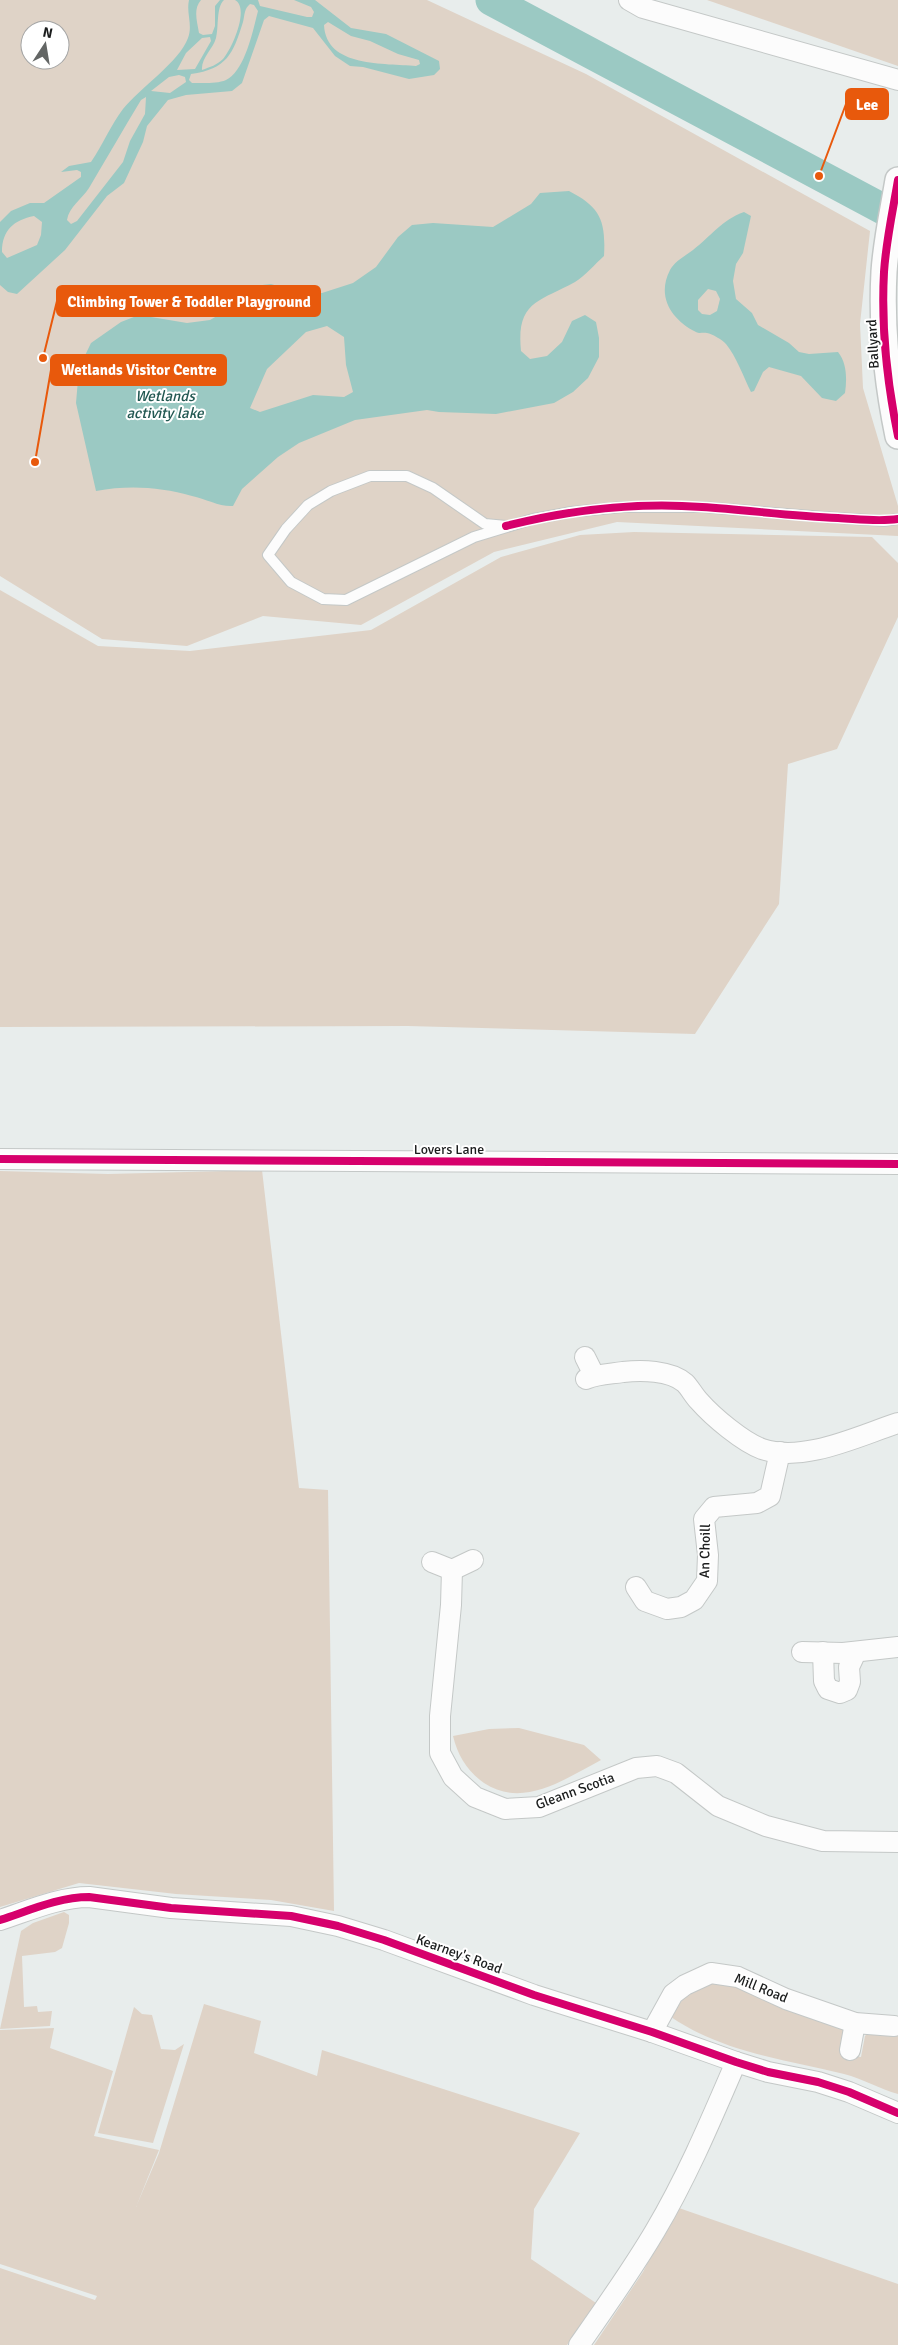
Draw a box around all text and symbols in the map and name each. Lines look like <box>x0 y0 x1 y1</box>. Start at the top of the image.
north arrow <box>20 20 70 70</box>
text: N <box>41 23 54 42</box>
callout: Lee <box>846 89 888 119</box>
text: Lee <box>856 96 878 114</box>
callout: Climbing Tower & Toddler Playground <box>57 286 320 316</box>
text: Climbing Tower & Toddler Playground <box>67 293 311 311</box>
street label: Ballyard <box>863 319 883 369</box>
callout: Wetlands Visitor Centre <box>51 355 226 385</box>
text: Wetlands Visitor Centre <box>61 361 217 379</box>
water label: Wetlands activity lake <box>127 387 205 422</box>
street label: Lovers Lane <box>414 1141 484 1158</box>
street label: An Choill <box>696 1524 714 1578</box>
street label: Gleann Scotia <box>533 1769 617 1813</box>
street label: Kearney's Road <box>414 1931 504 1977</box>
street label: Mill Road <box>732 1970 790 2006</box>

